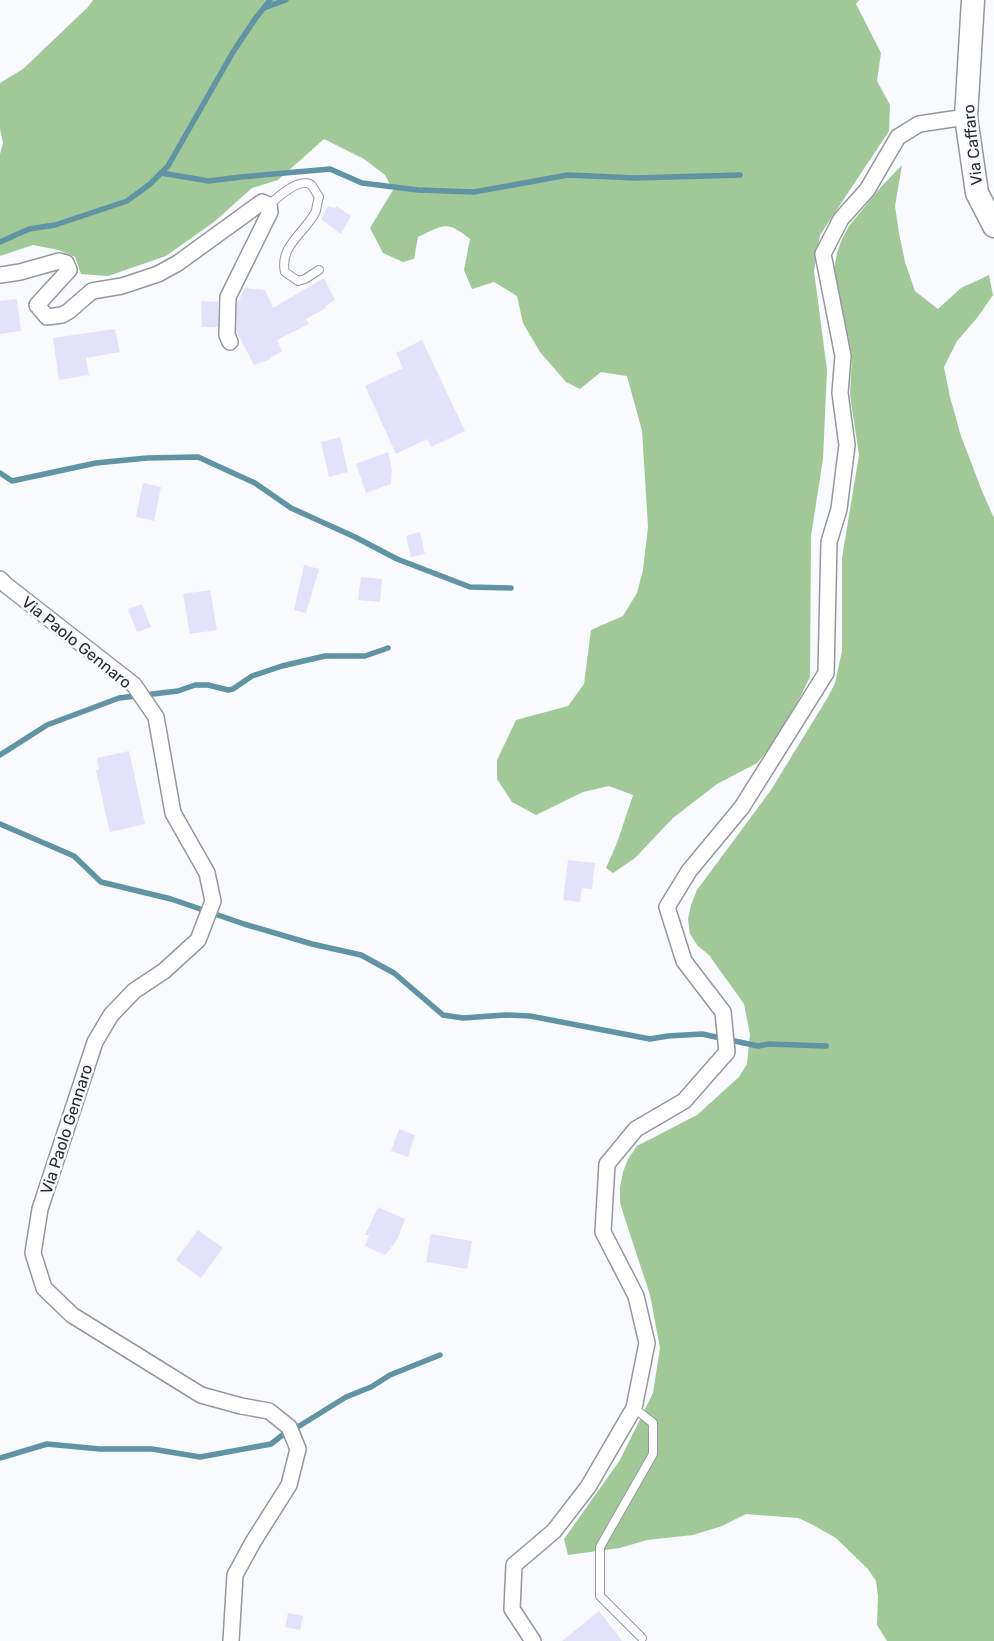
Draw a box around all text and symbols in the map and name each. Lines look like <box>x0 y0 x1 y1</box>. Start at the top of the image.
street label: Via Caffaro <box>959 103 986 186</box>
street label: Via Paolo Gennaro <box>18 592 135 692</box>
street label: Via Paolo Gennaro <box>37 1062 96 1196</box>

